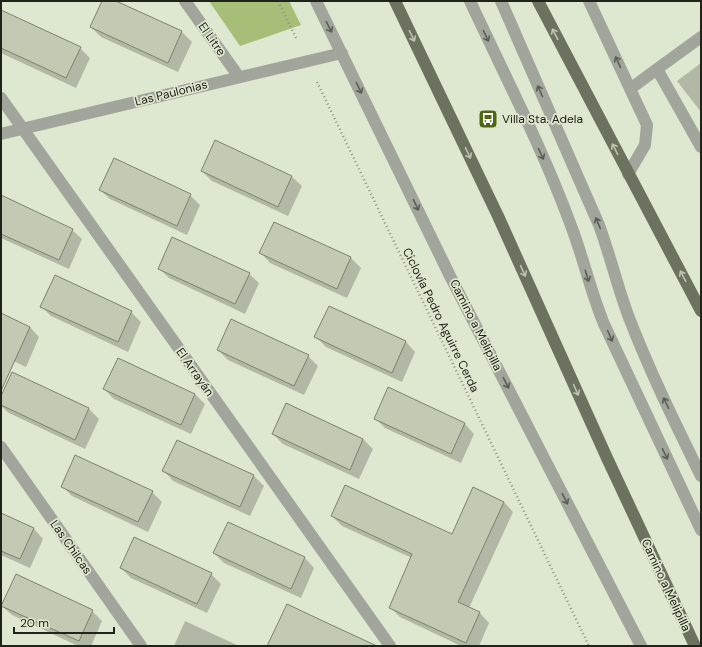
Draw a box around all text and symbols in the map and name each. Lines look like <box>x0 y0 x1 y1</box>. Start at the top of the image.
street label: El Litre <box>195 19 229 59</box>
one-way arrow <box>326 21 333 33</box>
one-way arrow <box>551 28 558 40</box>
one-way arrow <box>409 30 416 42</box>
one-way arrow <box>483 30 490 42</box>
one-way arrow <box>614 56 621 68</box>
street label: Las Paulonias <box>133 76 209 110</box>
one-way arrow <box>356 82 363 94</box>
one-way arrow <box>536 86 543 98</box>
bus stop icon: Villa Sta. Adela <box>477 108 499 130</box>
place label: Villa Sta. Adela <box>502 111 583 127</box>
one-way arrow <box>611 143 618 155</box>
one-way arrow <box>465 147 472 159</box>
one-way arrow <box>538 148 545 160</box>
one-way arrow <box>413 198 420 210</box>
one-way arrow <box>593 218 601 230</box>
street label: Ciclovía Pedro Aguirre Cerda <box>399 245 483 395</box>
one-way arrow <box>520 265 527 277</box>
one-way arrow <box>584 269 591 282</box>
one-way arrow <box>678 270 686 282</box>
street label: Camino a Melipilla <box>446 277 506 373</box>
one-way arrow <box>606 330 614 342</box>
street label: El Arrayán <box>173 345 218 399</box>
one-way arrow <box>503 377 510 389</box>
one-way arrow <box>573 384 580 396</box>
one-way arrow <box>662 398 669 410</box>
one-way arrow <box>662 448 669 460</box>
one-way arrow <box>562 493 570 505</box>
street label: Las Chilcas <box>47 517 95 577</box>
street label: Camino a Melipilla <box>638 536 694 634</box>
scale bar <box>14 609 114 635</box>
text: 20 m <box>20 615 49 631</box>

